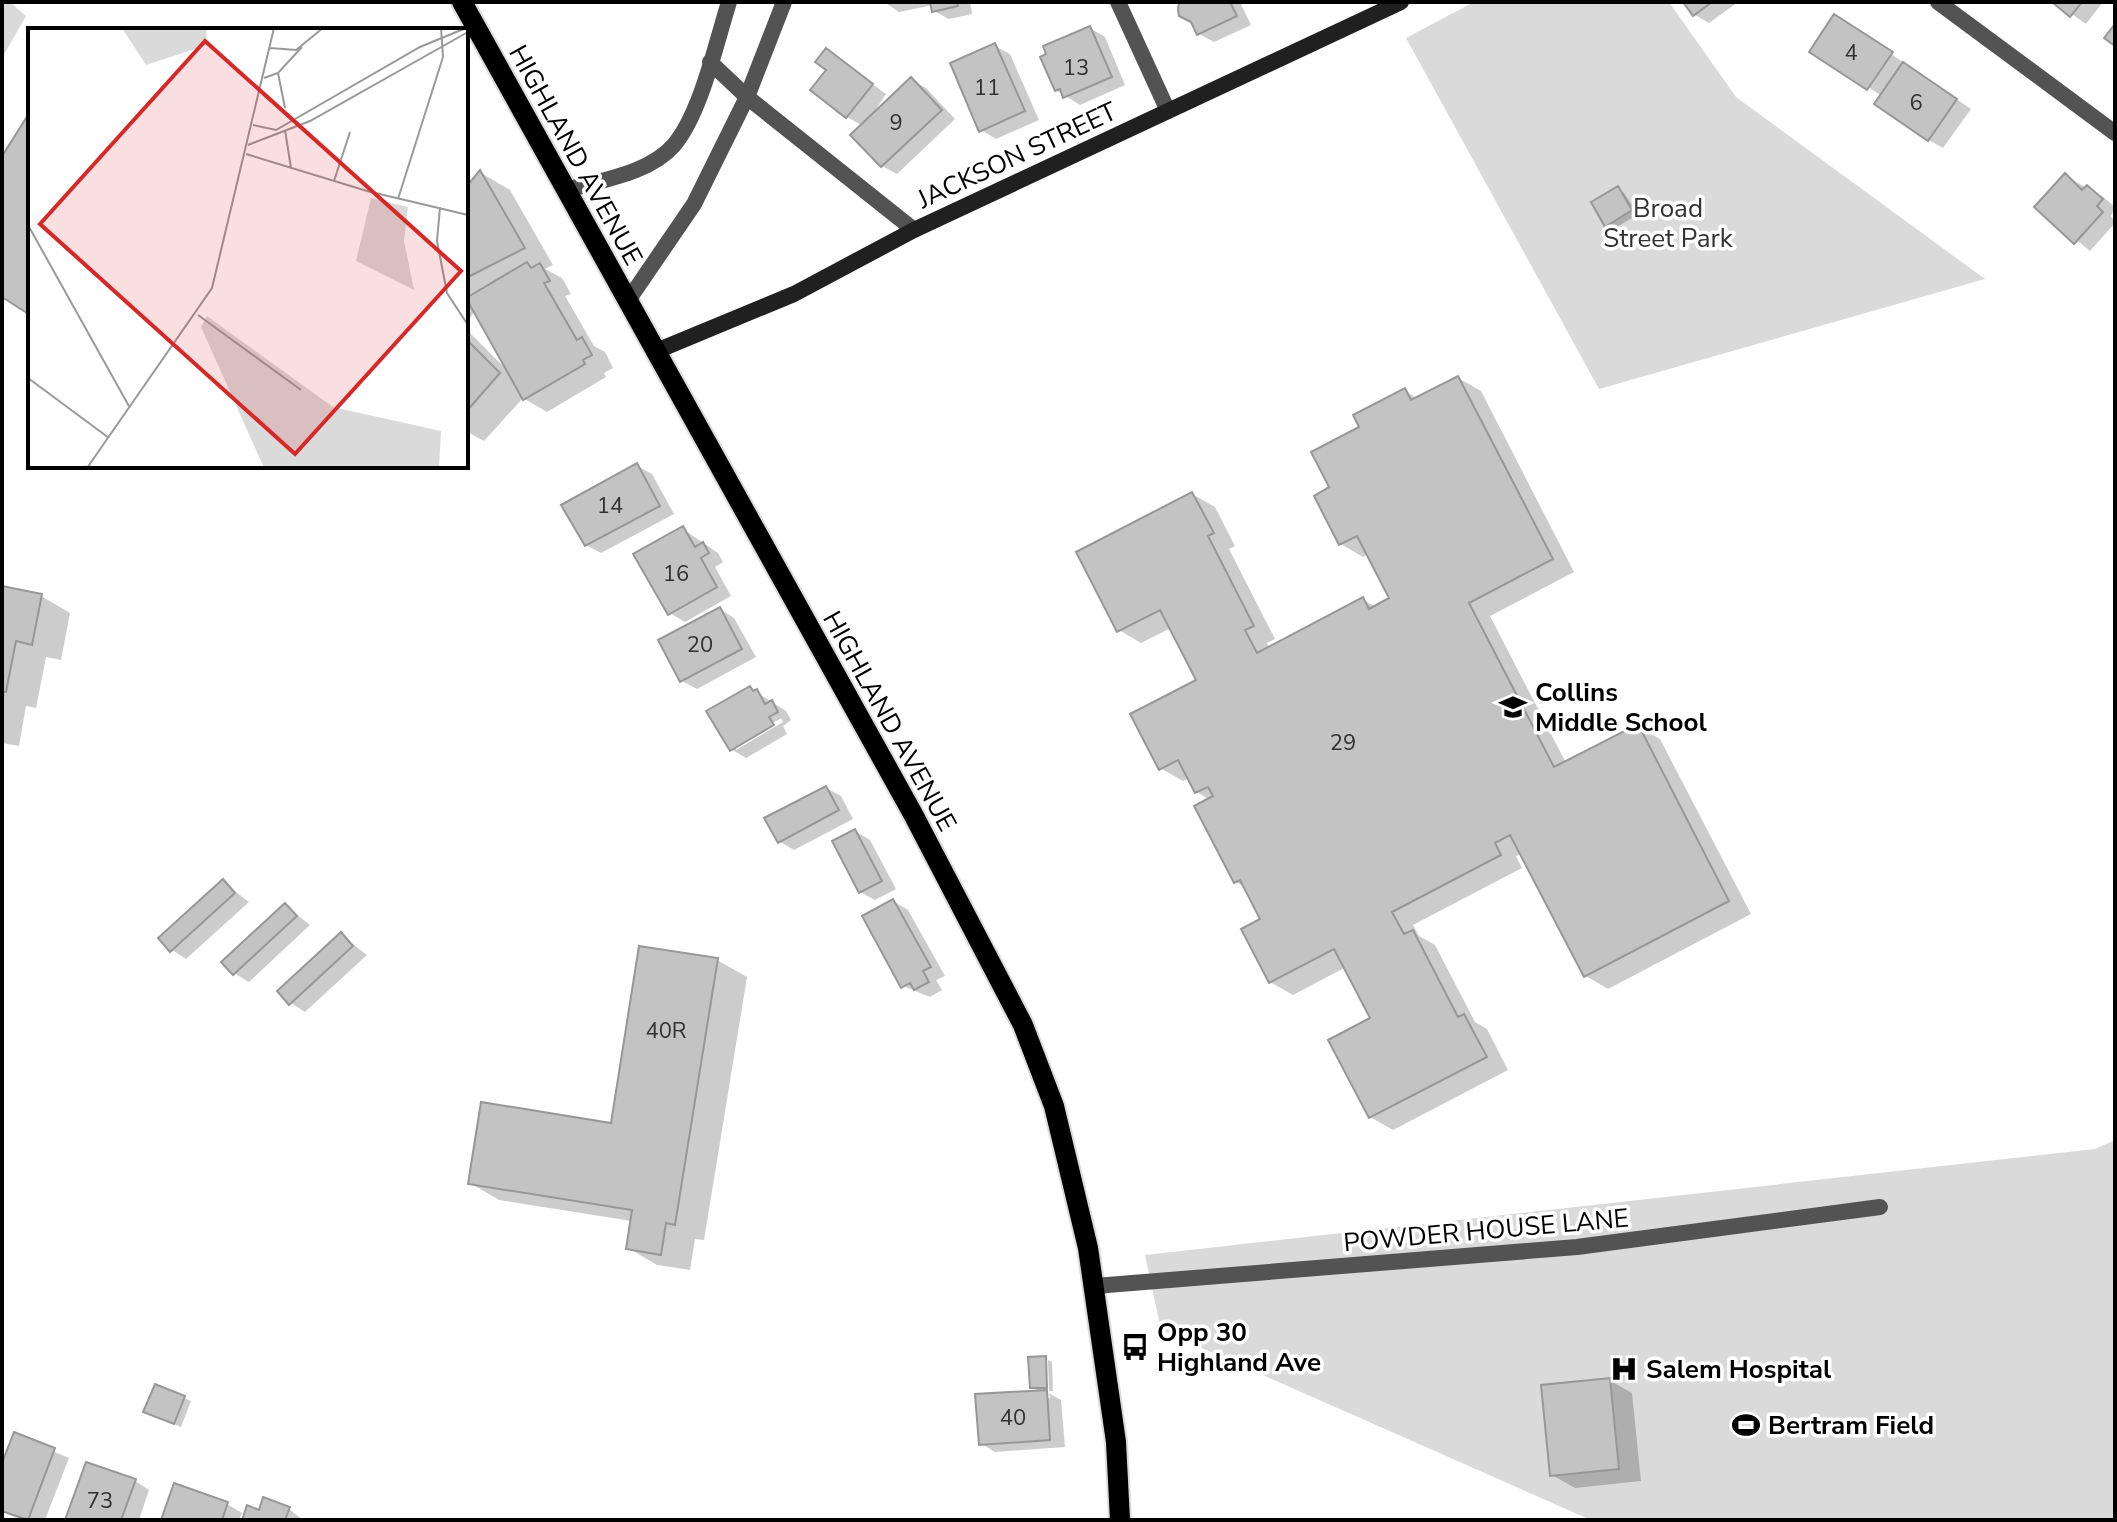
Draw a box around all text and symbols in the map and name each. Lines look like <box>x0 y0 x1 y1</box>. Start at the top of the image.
inset map <box>28 28 468 468</box>
house number: 4 <box>1844 38 1858 68</box>
street label: HIGHLAND AVENUE <box>500 39 651 272</box>
house number: 13 <box>1063 53 1089 83</box>
house number: 11 <box>974 73 1000 103</box>
house number: 6 <box>1909 88 1923 118</box>
street label: JACKSON STREET <box>911 94 1123 217</box>
house number: 9 <box>889 108 903 138</box>
park label: Broad Street Park <box>1603 191 1734 256</box>
house number: 14 <box>597 491 623 521</box>
house number: 16 <box>663 559 689 589</box>
street label: HIGHLAND AVENUE <box>814 605 965 838</box>
house number: 20 <box>687 630 713 660</box>
place label: Collins Middle School <box>1535 675 1708 740</box>
school or university icon: Collins Middle School <box>1498 692 1528 722</box>
house number: 29 <box>1330 728 1356 758</box>
house number: 40R <box>645 1016 687 1046</box>
street label: POWDER HOUSE LANE <box>1342 1201 1630 1260</box>
place label: Opp 30 Highland Ave <box>1157 1315 1321 1380</box>
bus stop icon: Opp 30 Highland Ave <box>1120 1332 1150 1362</box>
place label: Salem Hospital <box>1646 1352 1832 1387</box>
hospital icon: Salem Hospital <box>1609 1354 1639 1384</box>
house number: 40 <box>1000 1403 1026 1433</box>
place label: Bertram Field <box>1768 1408 1934 1443</box>
sports icon: Bertram Field <box>1731 1410 1761 1440</box>
house number: 73 <box>87 1486 113 1516</box>

